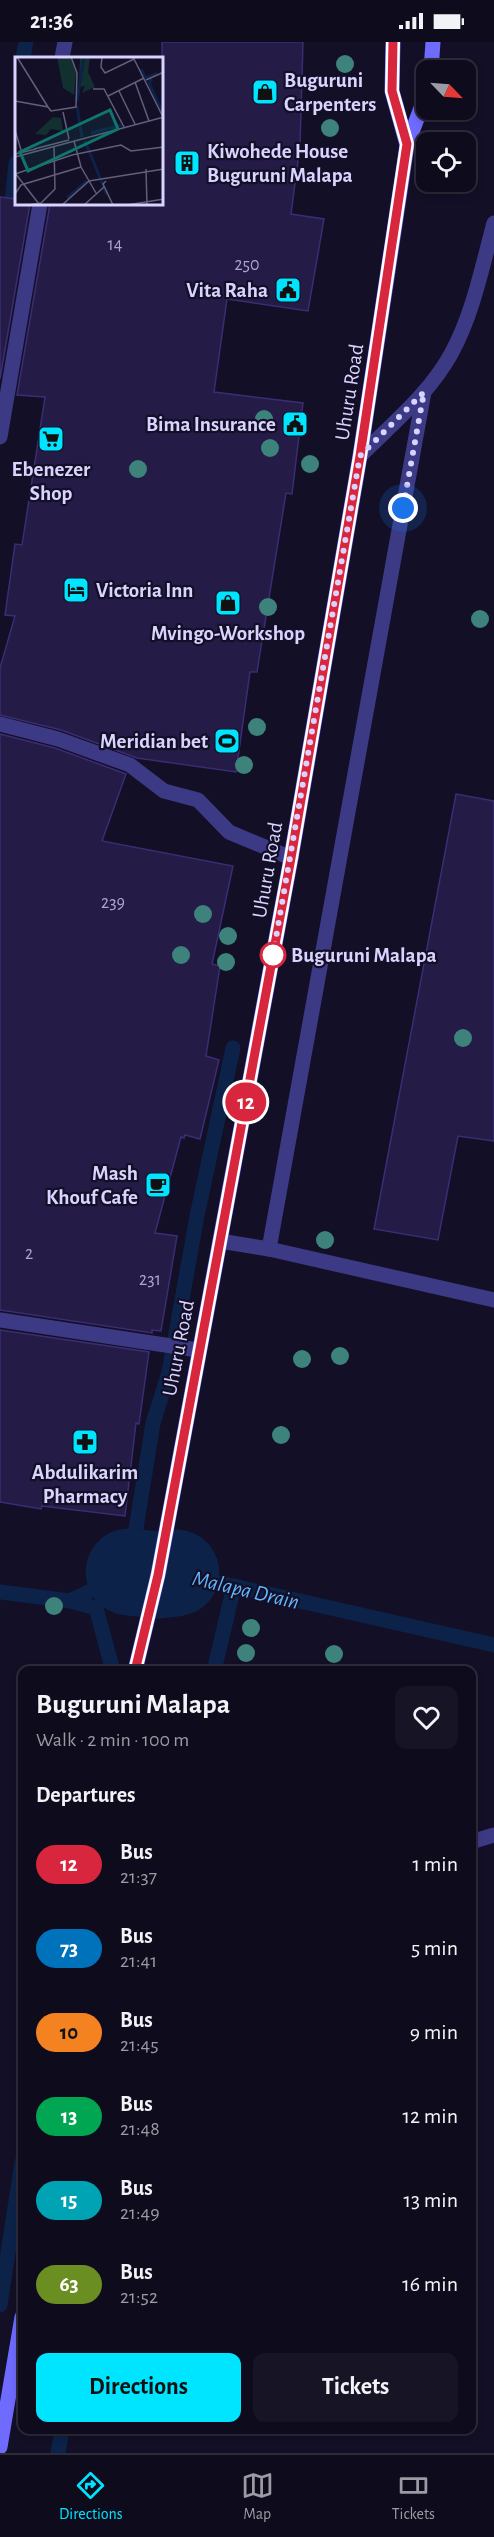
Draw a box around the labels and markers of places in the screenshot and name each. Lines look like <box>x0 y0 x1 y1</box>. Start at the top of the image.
place label: Buguruni Carpenters <box>284 70 376 115</box>
shop icon: Buguruni Carpenters <box>250 77 280 107</box>
place label: Kiwohede House Buguruni Malapa <box>207 141 353 186</box>
building icon: Kiwohede House Buguruni Malapa <box>172 148 202 178</box>
public building icon: Vita Raha <box>273 275 303 305</box>
place label: Vita Raha <box>186 280 268 301</box>
public building icon: Bima Insurance <box>280 409 310 439</box>
place label: Bima Insurance <box>146 414 276 435</box>
supermarket icon: Ebenezer Shop <box>36 424 66 454</box>
place label: Ebenezer Shop <box>12 459 91 504</box>
hotel icon: Victoria Inn <box>61 575 91 605</box>
place label: Victoria Inn <box>96 580 193 601</box>
shop icon: Mvingo-Workshop <box>213 588 243 618</box>
place label: Mvingo-Workshop <box>151 623 305 644</box>
sports icon: Meridian bet <box>212 726 242 756</box>
place label: Meridian bet <box>100 731 208 752</box>
marker: Buguruni Malapa <box>260 942 286 968</box>
place label: Buguruni Malapa <box>291 945 437 966</box>
place label: Mash Khouf Cafe <box>46 1163 138 1208</box>
cafe icon: Mash Khouf Cafe <box>143 1170 173 1200</box>
pharmacy icon: Abdulikarim Pharmacy <box>70 1427 100 1457</box>
place label: Abdulikarim Pharmacy <box>32 1462 138 1507</box>

